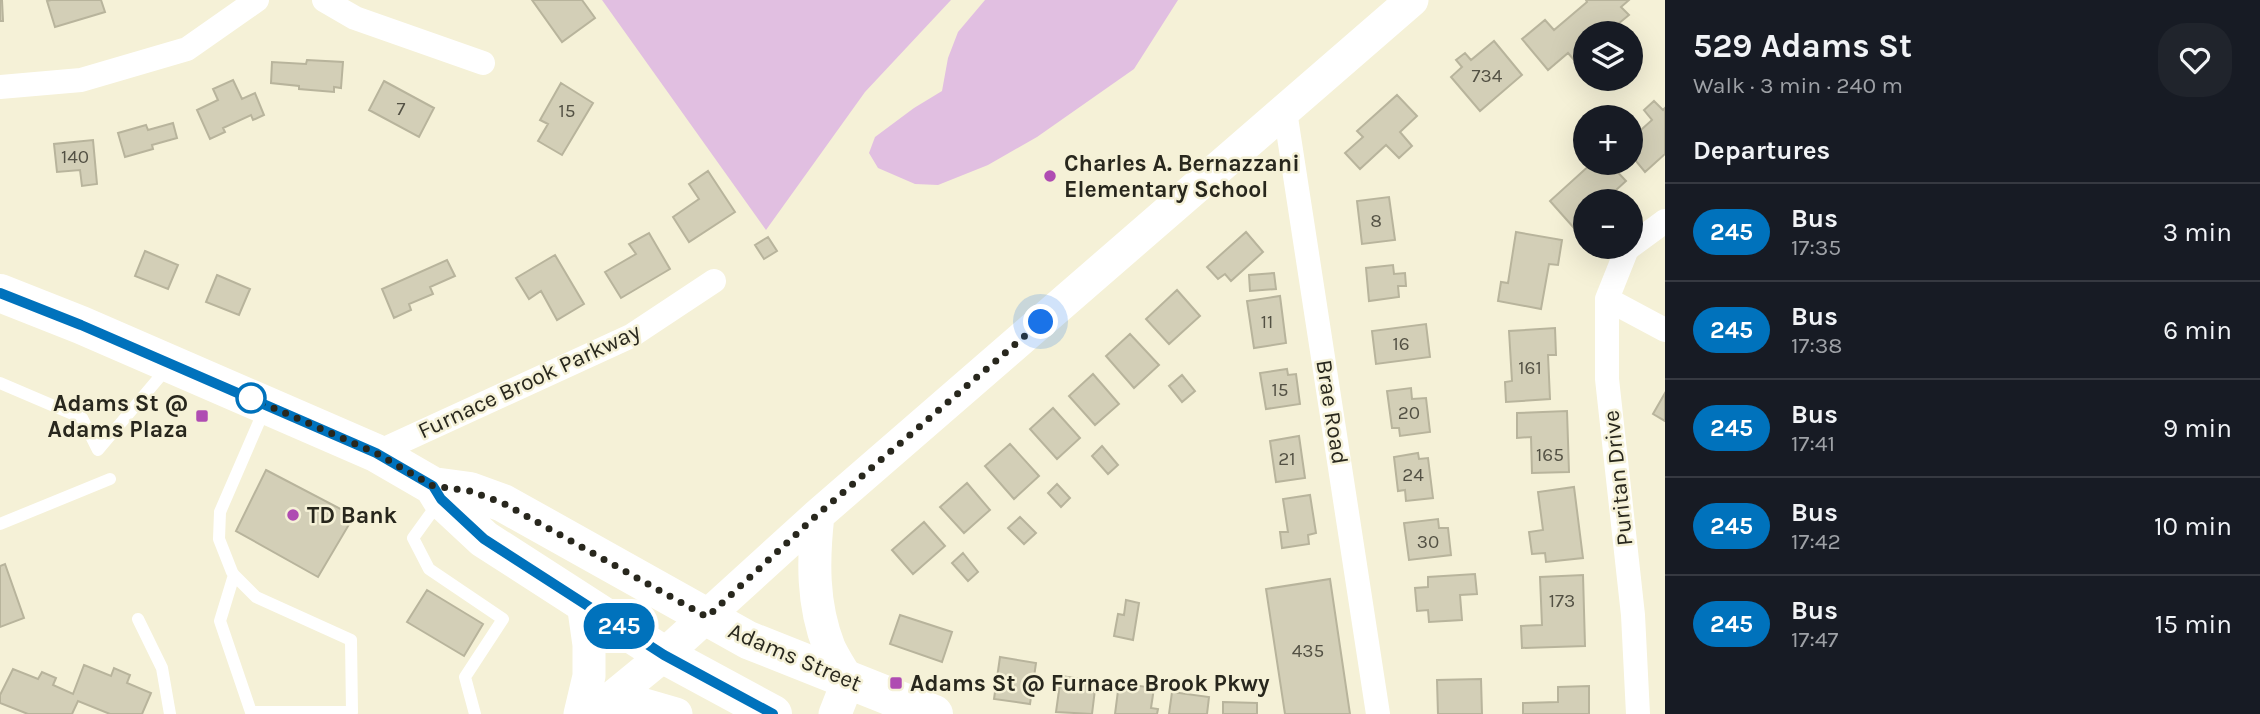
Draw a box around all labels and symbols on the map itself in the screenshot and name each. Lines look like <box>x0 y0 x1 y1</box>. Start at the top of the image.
house number: 734 <box>1472 65 1503 87</box>
house number: 7 <box>397 98 406 120</box>
house number: 15 <box>558 100 576 122</box>
house number: 140 <box>61 146 89 168</box>
place label: Charles A. Bernazzani Elementary School <box>1064 150 1300 203</box>
marker: Charles A. Bernazzani Elementary School <box>1042 168 1058 184</box>
house number: 8 <box>1370 210 1382 232</box>
your location <box>1023 304 1058 339</box>
house number: 11 <box>1261 311 1273 333</box>
street label: Furnace Brook Parkway <box>413 317 645 444</box>
house number: 16 <box>1392 333 1410 355</box>
house number: 161 <box>1518 357 1542 379</box>
street label: Brae Road <box>1310 358 1354 466</box>
house number: 15 <box>1271 379 1289 401</box>
unlabelled marker <box>236 383 266 413</box>
place label: Adams St @ Adams Plaza <box>48 390 188 443</box>
house number: 20 <box>1398 402 1420 424</box>
marker: Adams St @ Adams Plaza <box>194 408 210 424</box>
street label: Puritan Drive <box>1597 409 1639 547</box>
house number: 165 <box>1536 444 1564 466</box>
house number: 21 <box>1278 448 1296 470</box>
house number: 24 <box>1402 464 1424 486</box>
place label: TD Bank <box>307 502 398 529</box>
marker: TD Bank <box>285 507 301 523</box>
house number: 30 <box>1417 531 1439 553</box>
house number: 173 <box>1549 590 1575 612</box>
line badge: 245 <box>579 603 659 649</box>
street label: Adams Street <box>725 617 866 697</box>
house number: 435 <box>1292 640 1324 662</box>
place label: Adams St @ Furnace Brook Pkwy <box>910 670 1270 697</box>
marker: Adams St @ Furnace Brook Pkwy <box>888 675 904 691</box>

